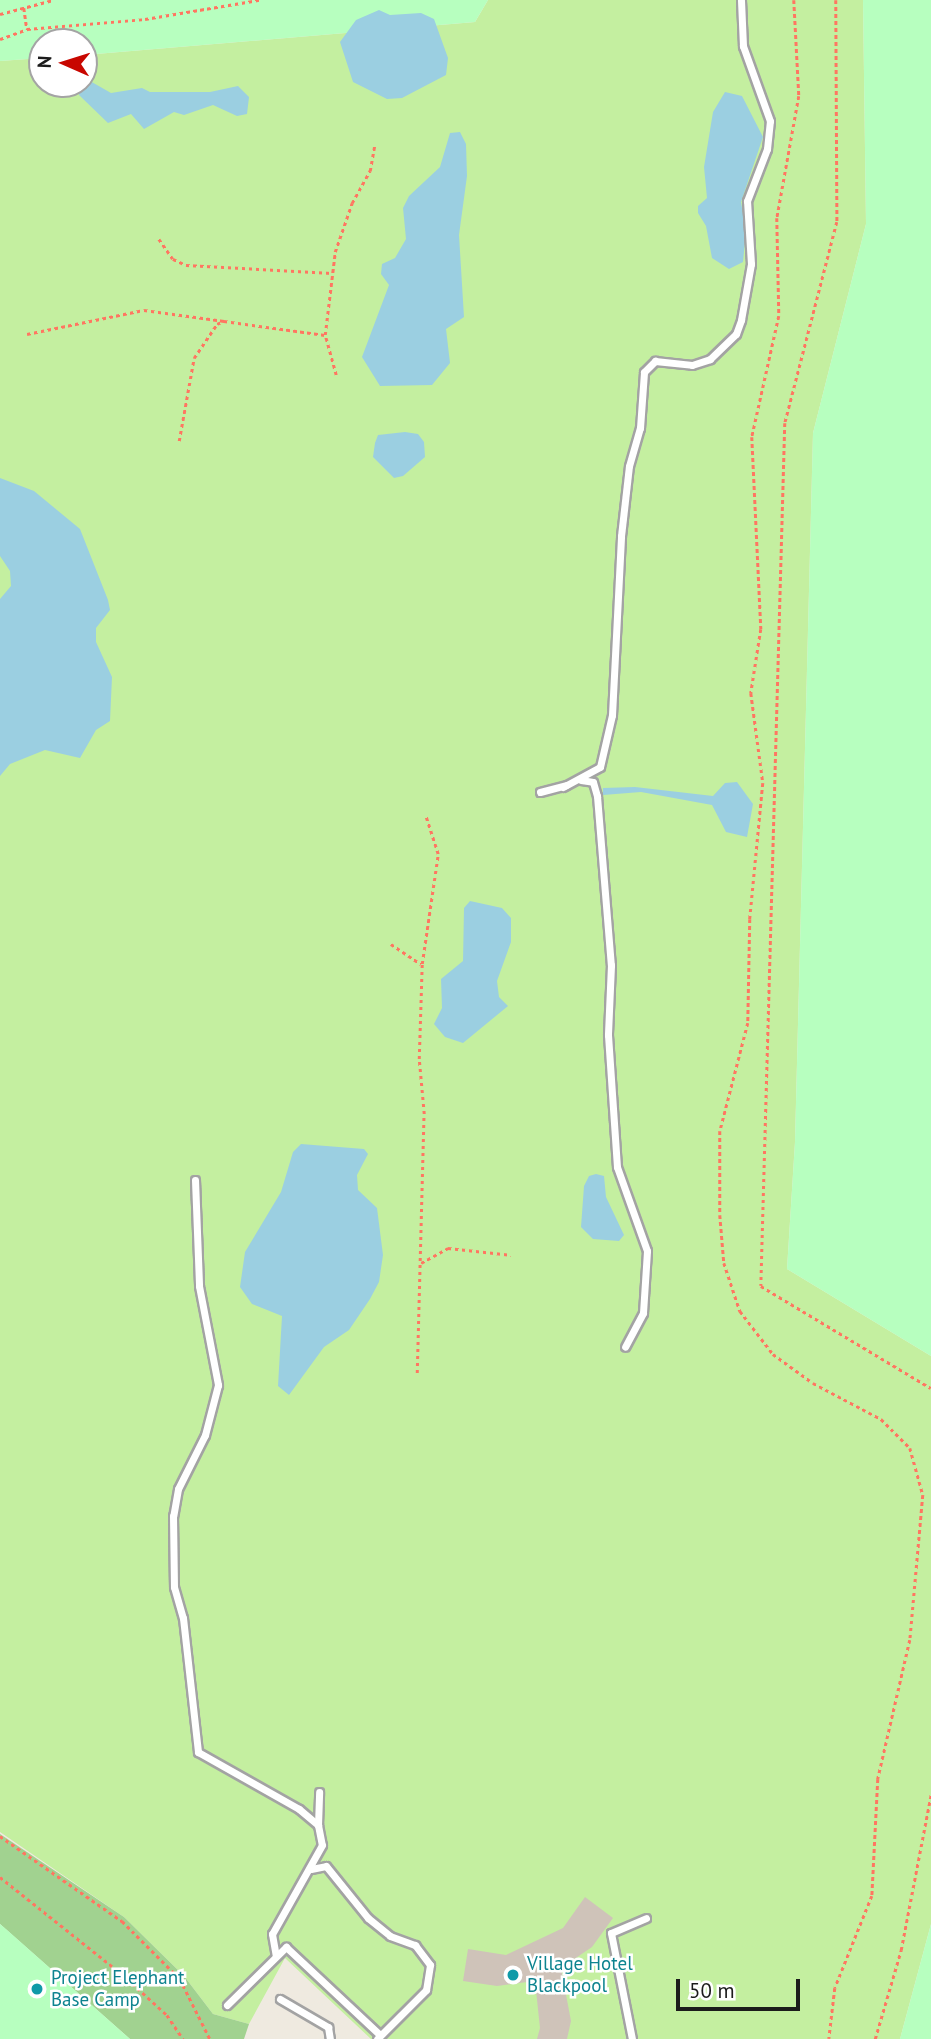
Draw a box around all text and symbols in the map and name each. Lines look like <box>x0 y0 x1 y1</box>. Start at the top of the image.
north arrow <box>28 28 98 98</box>
text: N <box>32 55 56 69</box>
place label: Village Hotel Blackpool <box>527 1953 633 1997</box>
scale bar <box>679 1966 803 2010</box>
place label: Project Elephant Base Camp <box>51 1967 185 2011</box>
marker: Village Hotel Blackpool <box>505 1967 521 1983</box>
text: 50 m <box>689 1977 735 2004</box>
marker: Project Elephant Base Camp <box>29 1981 45 1997</box>

